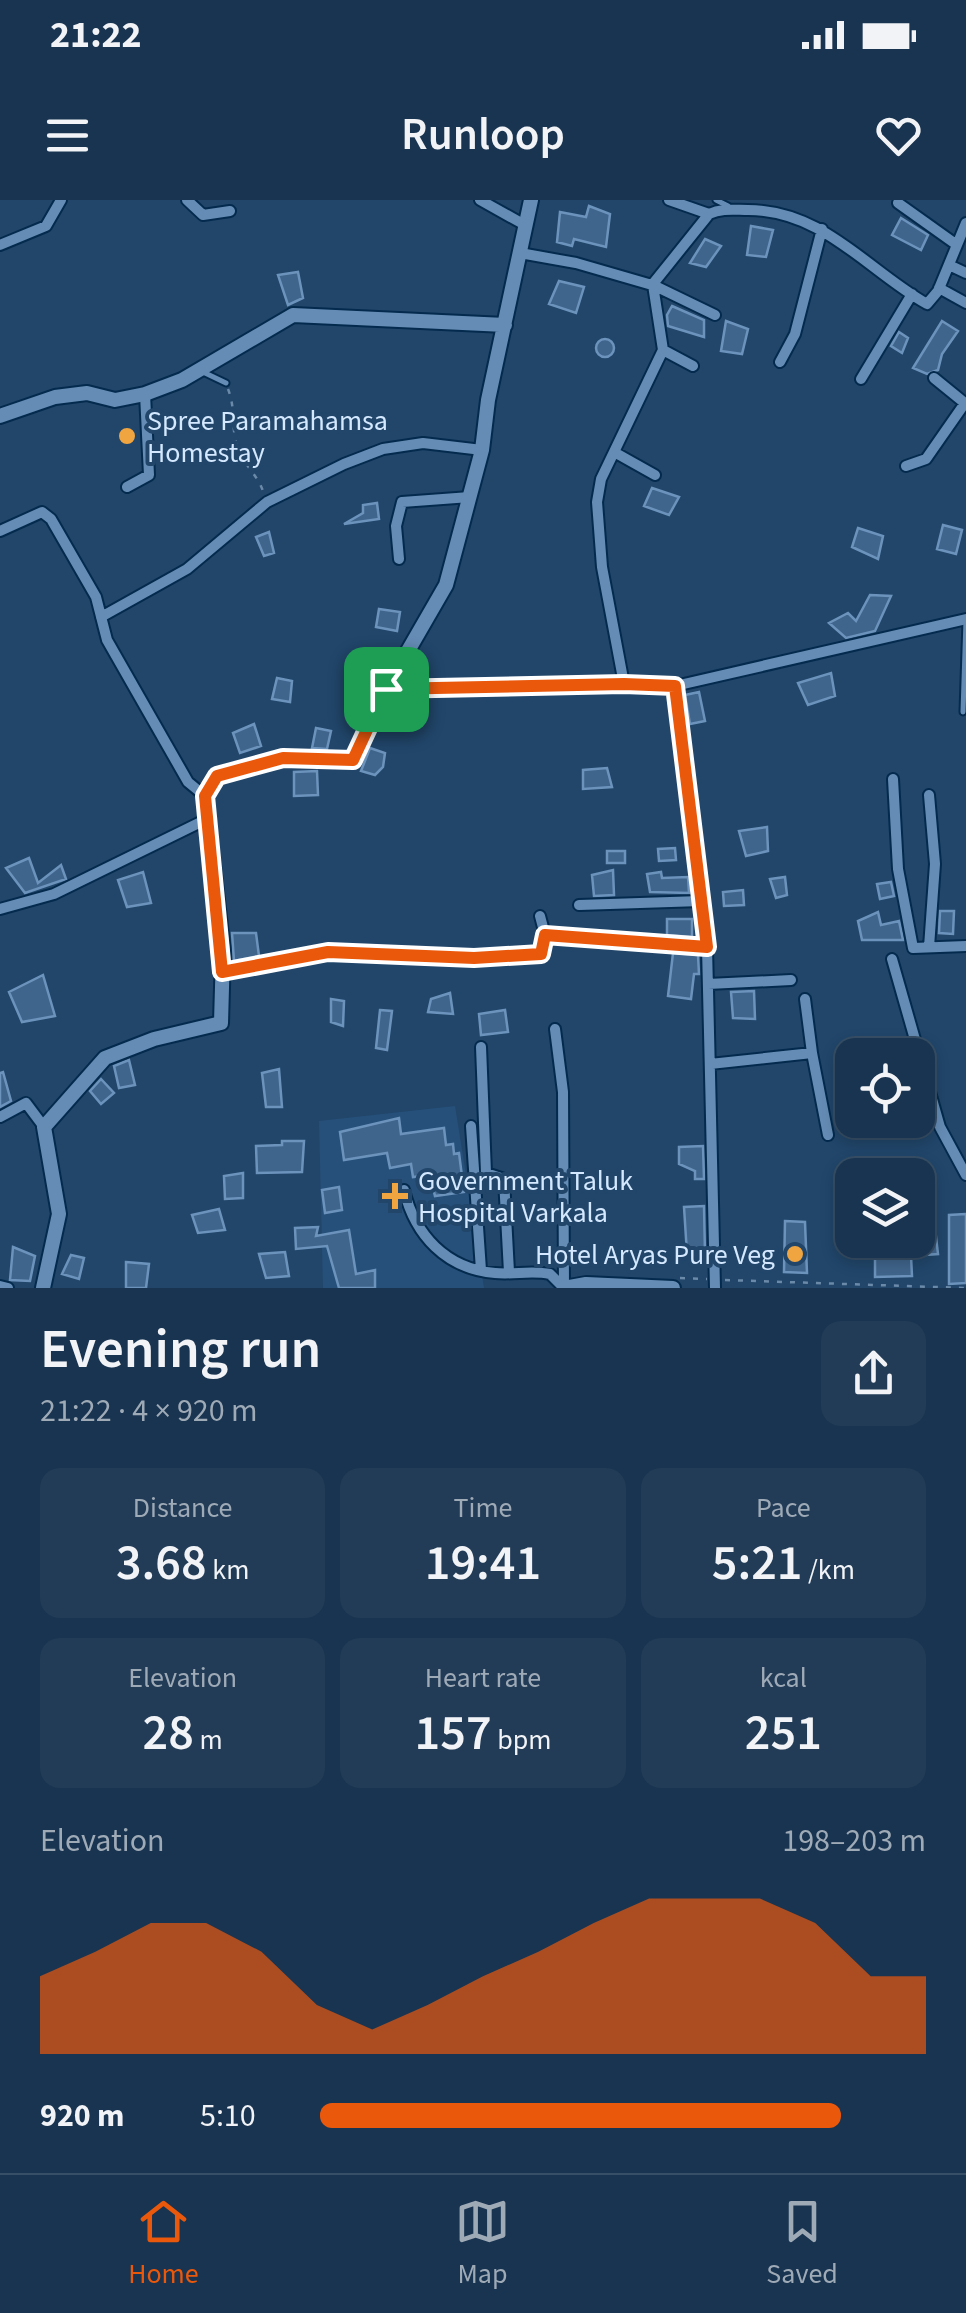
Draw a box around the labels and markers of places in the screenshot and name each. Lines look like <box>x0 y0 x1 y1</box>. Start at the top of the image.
place label: Spree Paramahamsa Homestay <box>147 401 388 473</box>
marker: Spree Paramahamsa Homestay <box>116 425 138 447</box>
pin <box>344 647 429 732</box>
place label: Government Taluk Hospital Varkala <box>418 1161 633 1233</box>
marker: Government Taluk Hospital Varkala <box>382 1183 408 1209</box>
place label: Hotel Aryas Pure Veg <box>535 1235 775 1275</box>
marker: Hotel Aryas Pure Veg <box>784 1243 806 1265</box>

